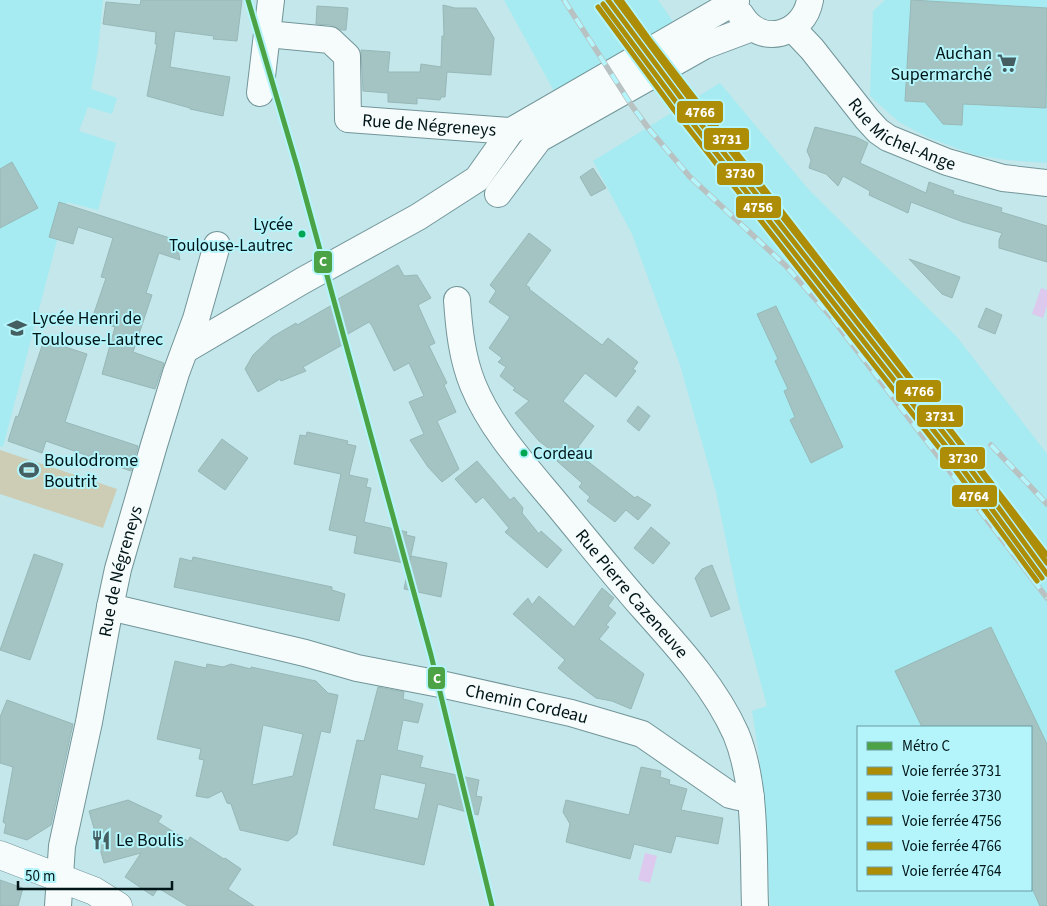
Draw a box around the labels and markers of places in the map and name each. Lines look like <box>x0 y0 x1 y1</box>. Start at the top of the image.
place label: Auchan Supermarché <box>890 41 992 87</box>
supermarket icon: Auchan Supermarché <box>996 52 1018 74</box>
place label: Lycée Toulouse-Lautrec <box>169 213 293 258</box>
marker: Lycée Toulouse-Lautrec <box>297 229 307 239</box>
place label: Lycée Henri de Toulouse-Lautrec <box>32 306 163 352</box>
school or university icon: Lycée Henri de Toulouse-Lautrec <box>6 317 28 339</box>
place label: Cordeau <box>533 442 593 466</box>
place label: Boulodrome Boutrit <box>44 448 138 494</box>
marker: Cordeau <box>519 448 529 458</box>
sports icon: Boulodrome Boutrit <box>18 459 40 481</box>
place label: Le Boulis <box>116 828 184 853</box>
restaurant icon: Le Boulis <box>90 829 112 851</box>

